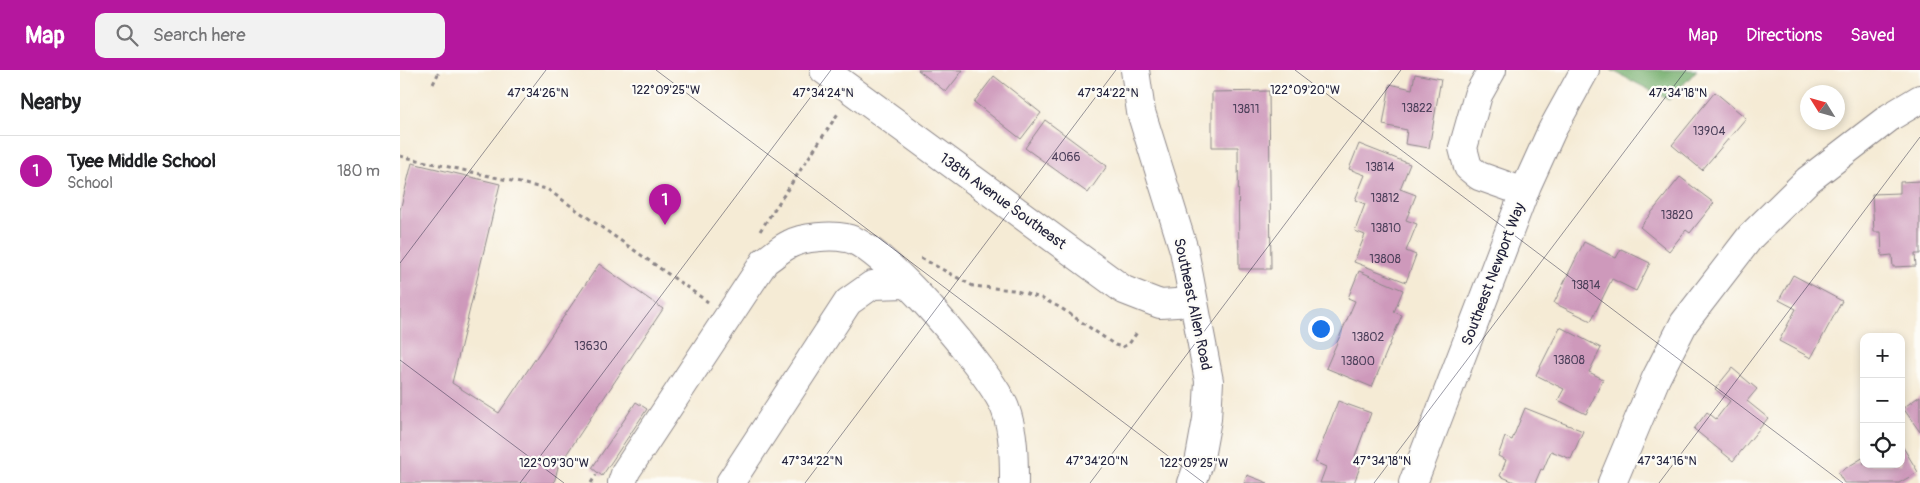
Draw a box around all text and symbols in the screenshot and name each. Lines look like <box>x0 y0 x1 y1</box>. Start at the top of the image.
search box <box>95 13 445 58</box>
text: Map <box>25 21 65 50</box>
icon: search <box>113 21 141 49</box>
text: Search here <box>153 23 246 47</box>
text: Map <box>1688 24 1718 47</box>
text: Directions <box>1746 24 1822 47</box>
text: Saved <box>1850 24 1895 47</box>
text: 122°09'25"W <box>632 83 700 98</box>
text: 122°09'20"W <box>1270 83 1340 98</box>
north arrow <box>1800 85 1845 130</box>
text: 47°34'26"N <box>507 86 569 101</box>
text: 47°34'24"N <box>792 86 854 101</box>
text: 47°34'22"N <box>1078 86 1139 101</box>
text: 47°34'18"N <box>1649 86 1707 101</box>
text: Nearby <box>20 89 81 116</box>
house number: 13822 <box>1402 101 1433 116</box>
house number: 13811 <box>1233 102 1259 117</box>
house number: 13904 <box>1693 124 1725 139</box>
text: Tyee Middle School <box>67 149 216 173</box>
street label: 138th Avenue Southeast <box>936 149 1071 254</box>
house number: 4066 <box>1051 150 1081 165</box>
house number: 13814 <box>1365 160 1395 175</box>
text: 1 <box>33 161 39 181</box>
text: 180 m <box>337 161 380 181</box>
text: School <box>67 173 113 193</box>
pin: 1 <box>649 184 681 225</box>
house number: 13812 <box>1371 191 1400 206</box>
street label: Southeast Newport Way <box>1457 200 1530 348</box>
house number: 13820 <box>1661 208 1693 223</box>
house number: 13810 <box>1371 221 1401 236</box>
street label: Southeast Allen Road <box>1169 236 1216 372</box>
house number: 13808 <box>1369 252 1401 267</box>
house number: 13814 <box>1571 278 1601 293</box>
your location <box>1308 316 1334 342</box>
house number: 13802 <box>1352 330 1384 345</box>
map controls <box>1860 333 1905 468</box>
button: + <box>1860 333 1905 378</box>
house number: 13630 <box>574 339 608 354</box>
house number: 13808 <box>1553 353 1585 368</box>
house number: 13800 <box>1341 354 1375 369</box>
button: − <box>1860 378 1905 423</box>
button: locate <box>1860 423 1905 468</box>
text: 47°34'22"N <box>782 454 843 469</box>
text: 47°34'20"N <box>1066 454 1128 469</box>
text: 47°34'18"N <box>1353 454 1411 469</box>
text: 47°34'16"N <box>1637 454 1697 469</box>
text: 122°09'30"W <box>519 456 589 471</box>
text: 122°09'25"W <box>1160 456 1228 471</box>

